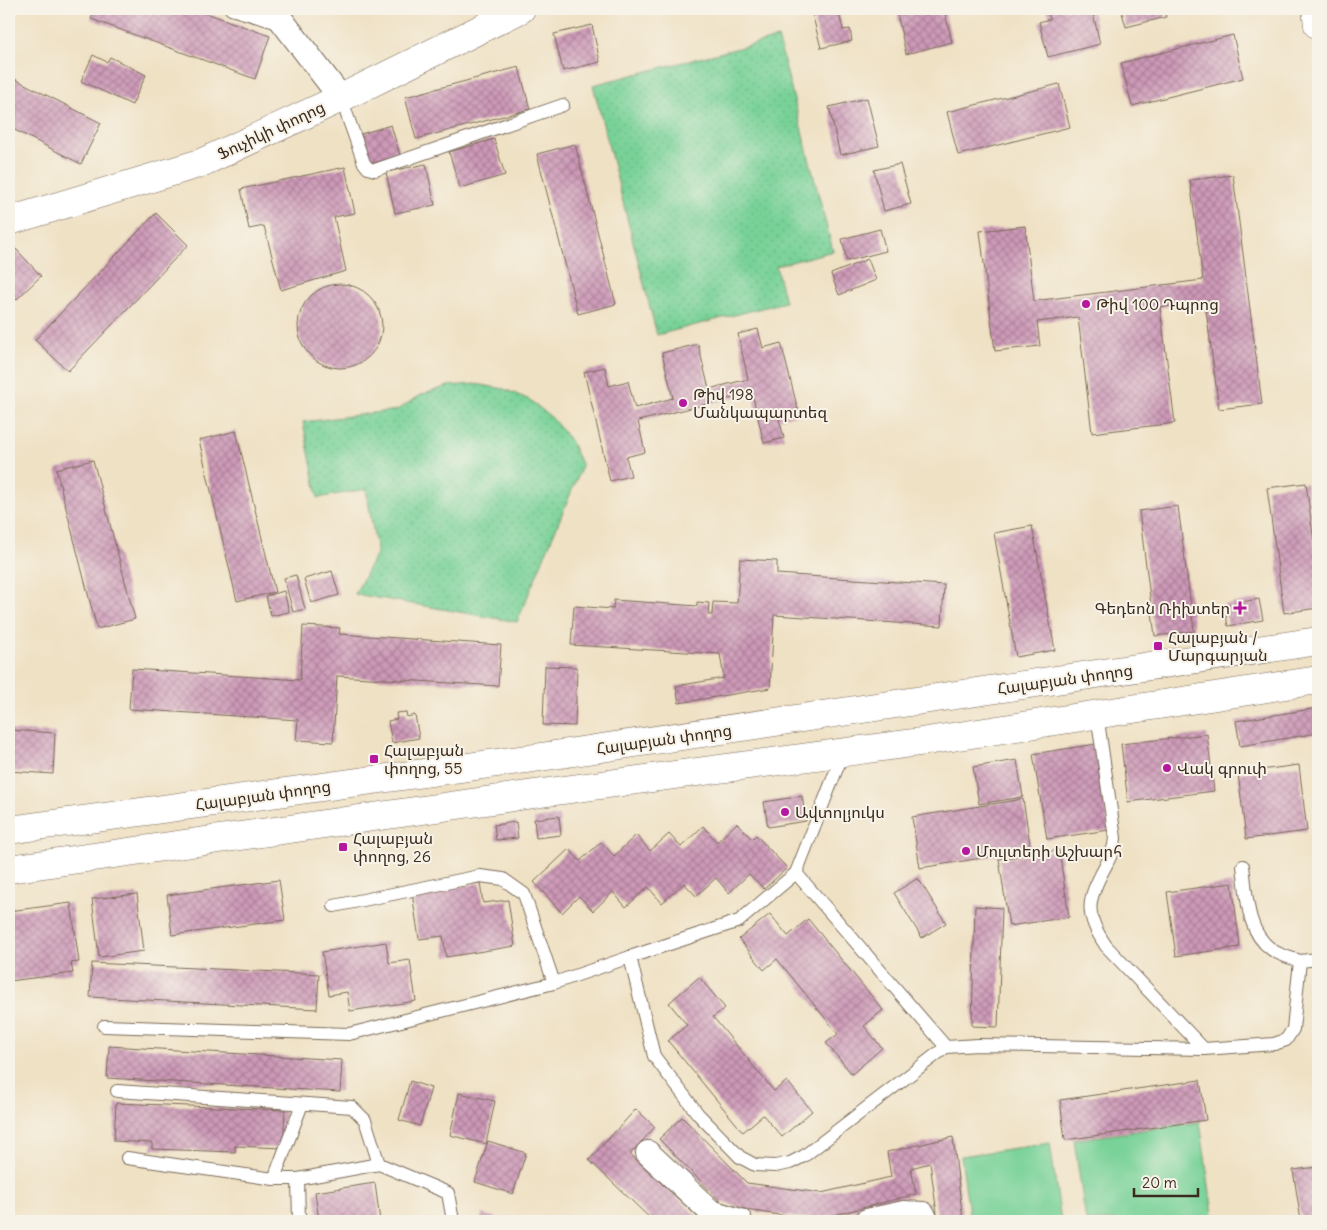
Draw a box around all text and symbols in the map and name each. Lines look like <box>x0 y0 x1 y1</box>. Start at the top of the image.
street label: Ֆուչիկի փողոց <box>214 96 328 164</box>
place label: Թիվ 100 Դպրոց <box>1096 294 1219 314</box>
marker: Թիվ 100 Դպրոց <box>1080 298 1092 310</box>
place label: Թիվ 198 Մանկապարտեզ <box>693 384 828 422</box>
marker: Թիվ 198 Մանկապարտեզ <box>677 397 689 409</box>
place label: Գեդեոն Ռիխտեր <box>1094 598 1230 618</box>
marker: Գեդեոն Ռիխտեր <box>1234 602 1246 614</box>
place label: Հալաբյան / Մարգարյան <box>1168 627 1268 665</box>
marker: Հալաբյան / Մարգարյան <box>1152 640 1164 652</box>
street label: Հալաբյան փողոց <box>996 660 1134 698</box>
street label: Հալաբյան փողոց <box>595 720 733 758</box>
place label: Հալաբյան փողոց, 55 <box>384 740 464 778</box>
marker: Հալաբյան փողոց, 55 <box>368 753 380 765</box>
place label: Վակ գրուփ <box>1177 758 1267 778</box>
marker: Վակ գրուփ <box>1161 762 1173 774</box>
street label: Հալաբյան փողոց <box>194 776 332 814</box>
place label: Ավտոլյուկս <box>795 802 885 822</box>
marker: Ավտոլյուկս <box>779 806 791 818</box>
place label: Հալաբյան փողոց, 26 <box>353 828 433 866</box>
marker: Հալաբյան փողոց, 26 <box>337 841 349 853</box>
place label: Մուլտերի Աշխարհ <box>976 841 1122 861</box>
marker: Մուլտերի Աշխարհ <box>960 845 972 857</box>
scale bar <box>1134 1165 1198 1197</box>
text: 20 m <box>1142 1173 1177 1192</box>

